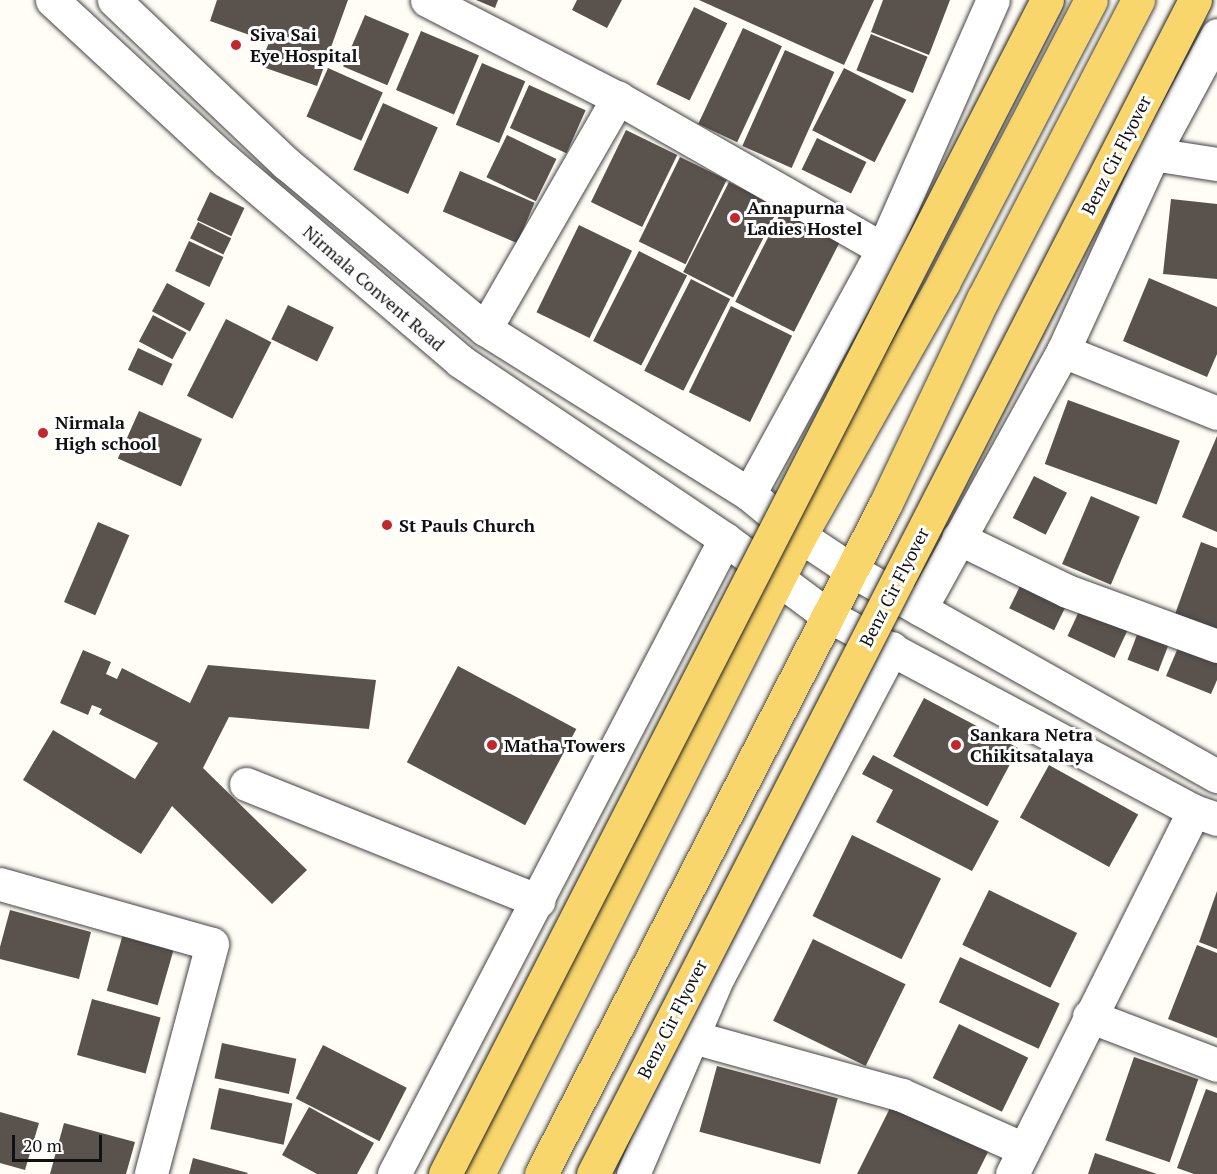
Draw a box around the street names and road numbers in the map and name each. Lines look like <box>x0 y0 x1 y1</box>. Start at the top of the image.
street label: Benz Cir Flyover <box>1077 92 1155 218</box>
street label: Nirmala Convent Road <box>299 221 449 355</box>
street label: Benz Cir Flyover <box>855 524 933 650</box>
street label: Benz Cir Flyover <box>633 956 711 1082</box>

